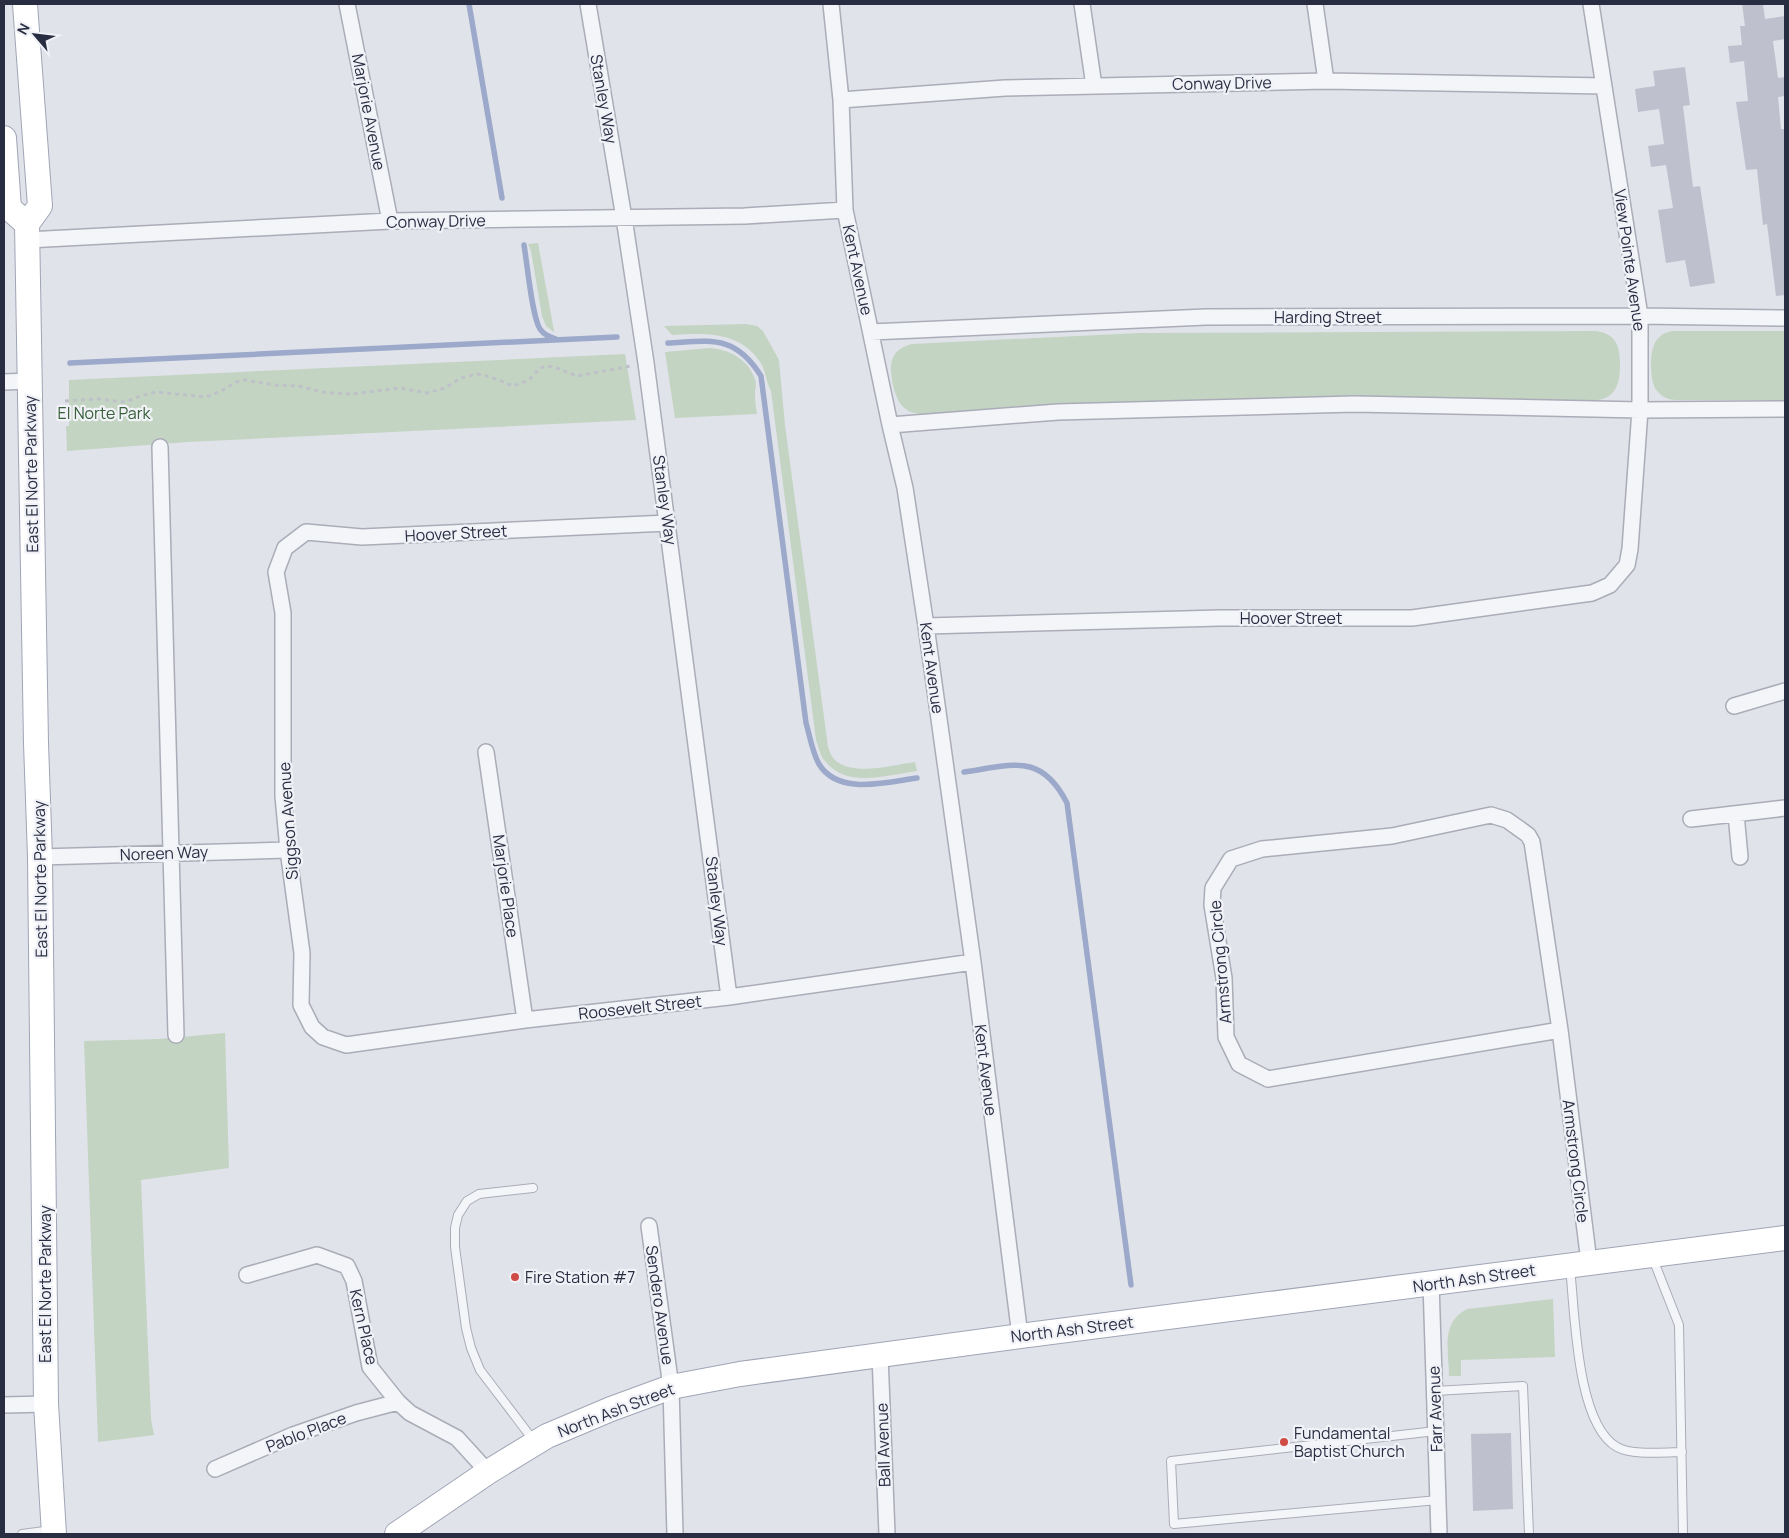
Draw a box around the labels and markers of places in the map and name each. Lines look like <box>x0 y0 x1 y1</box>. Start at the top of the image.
place label: Fire Station #7 <box>525 1266 635 1288</box>
marker: Fire Station #7 <box>509 1271 521 1283</box>
place label: Fundamental Baptist Church <box>1294 1422 1405 1462</box>
marker: Fundamental Baptist Church <box>1278 1436 1290 1448</box>

